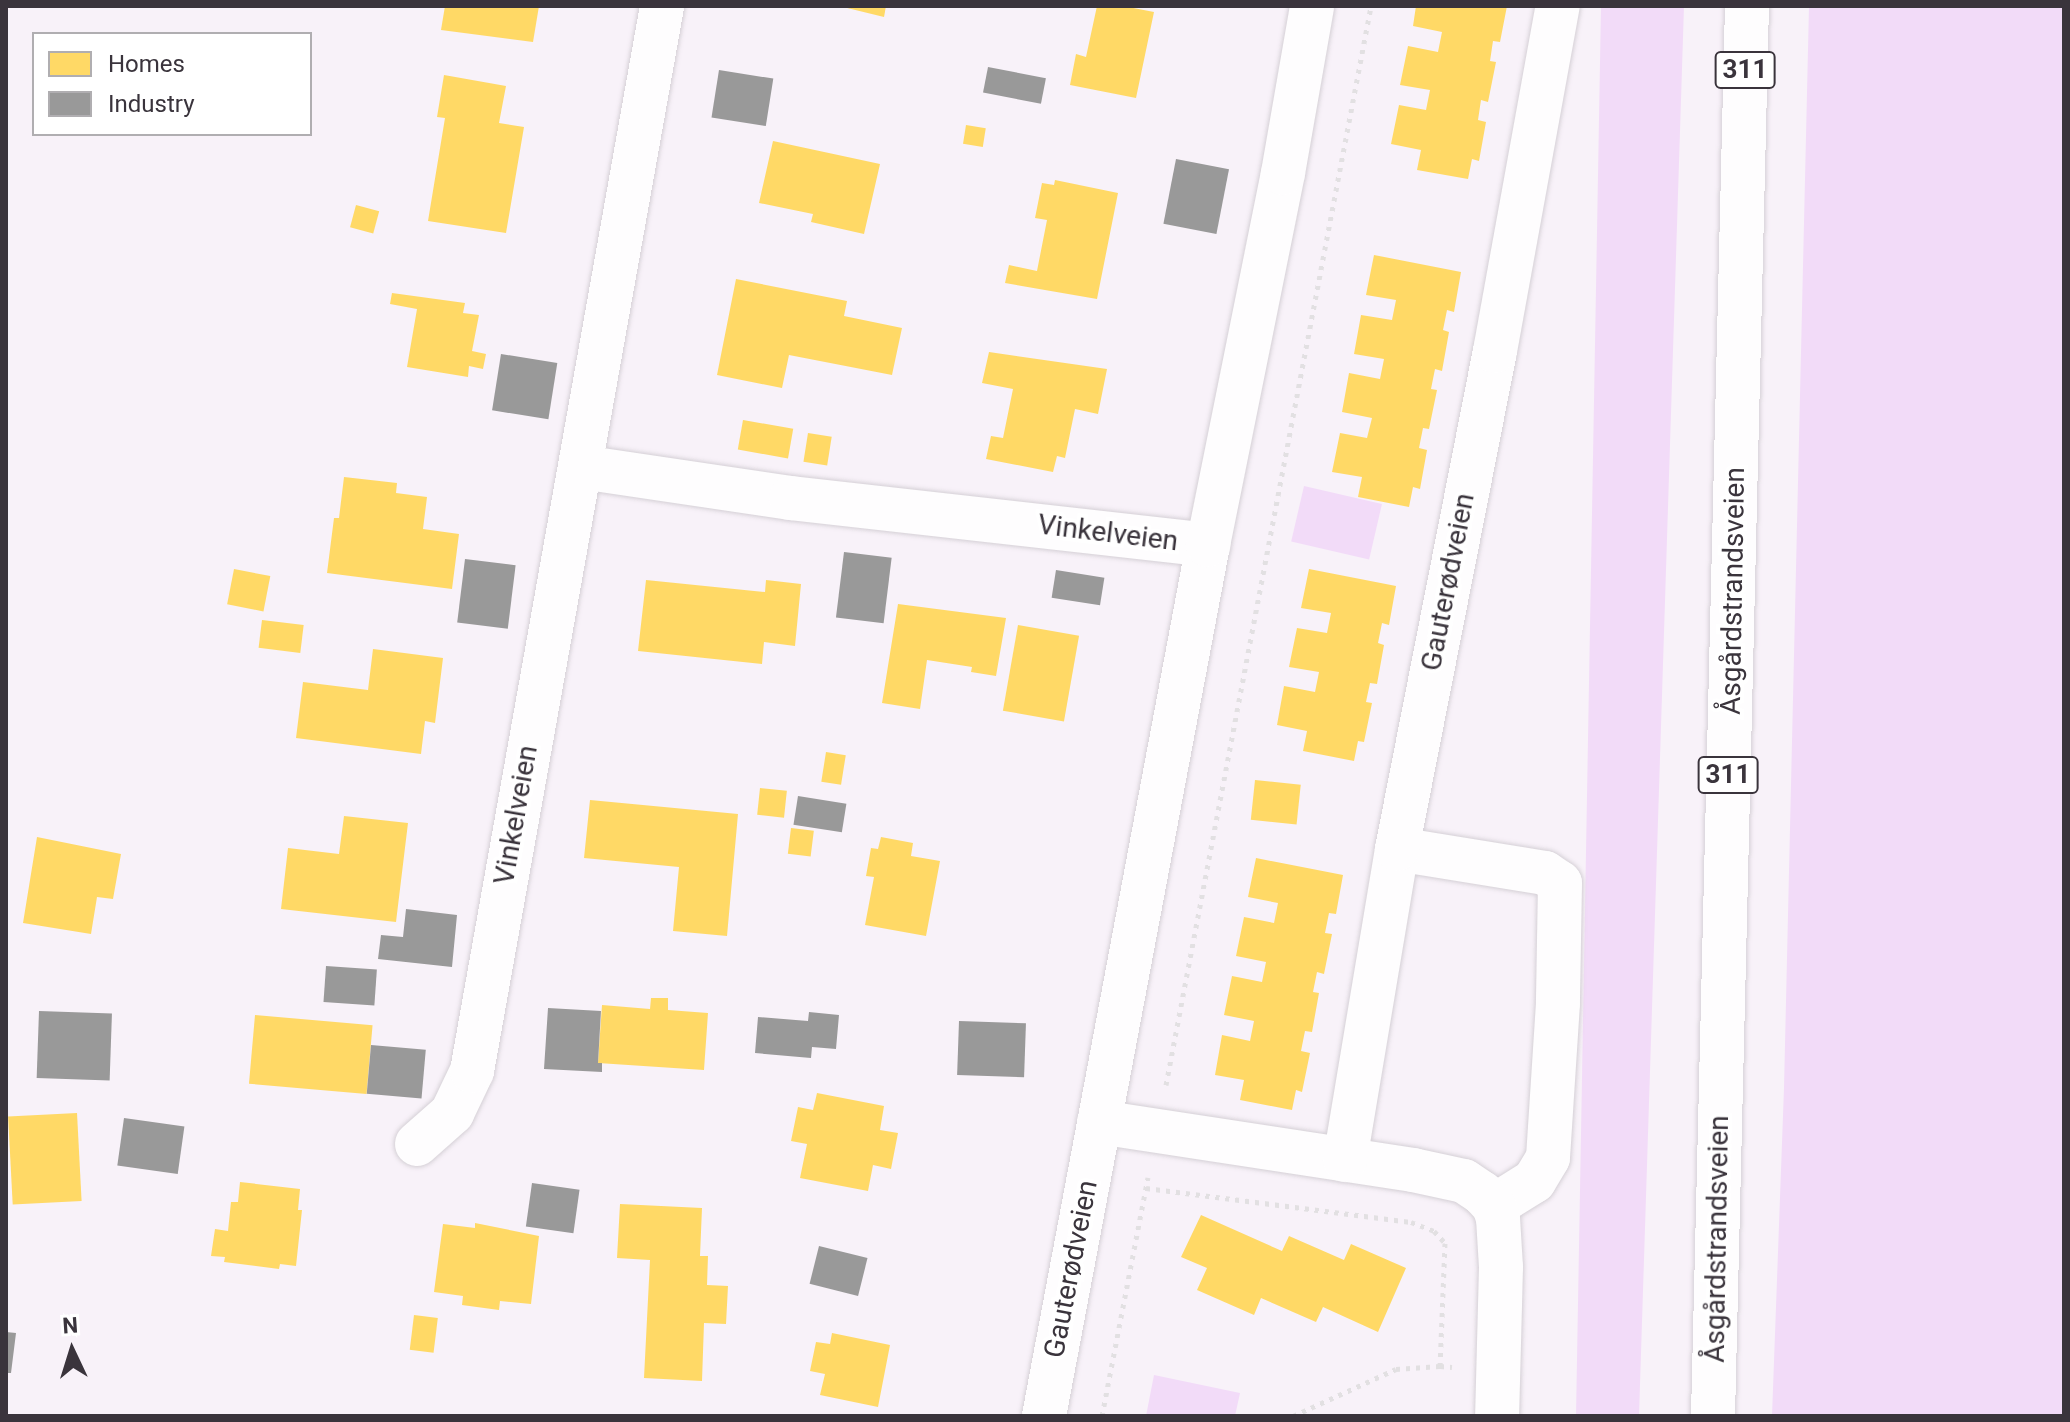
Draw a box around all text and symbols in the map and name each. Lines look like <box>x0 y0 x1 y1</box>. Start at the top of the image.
legend <box>32 32 312 136</box>
road number: 311 <box>1713 48 1777 92</box>
text: Homes <box>108 50 185 78</box>
text: Industry <box>108 90 194 118</box>
street label: Åsgårdstrandsveien <box>1714 467 1752 715</box>
street label: Gauterødveien <box>1414 490 1482 674</box>
street label: Vinkelveien <box>1036 508 1180 558</box>
street label: Vinkelveien <box>487 743 545 887</box>
road number: 311 <box>1696 753 1760 797</box>
street label: Åsgårdstrandsveien <box>1698 1115 1736 1363</box>
street label: Gauterødveien <box>1037 1177 1105 1361</box>
north arrow <box>32 1310 112 1390</box>
text: N <box>62 1313 79 1339</box>

